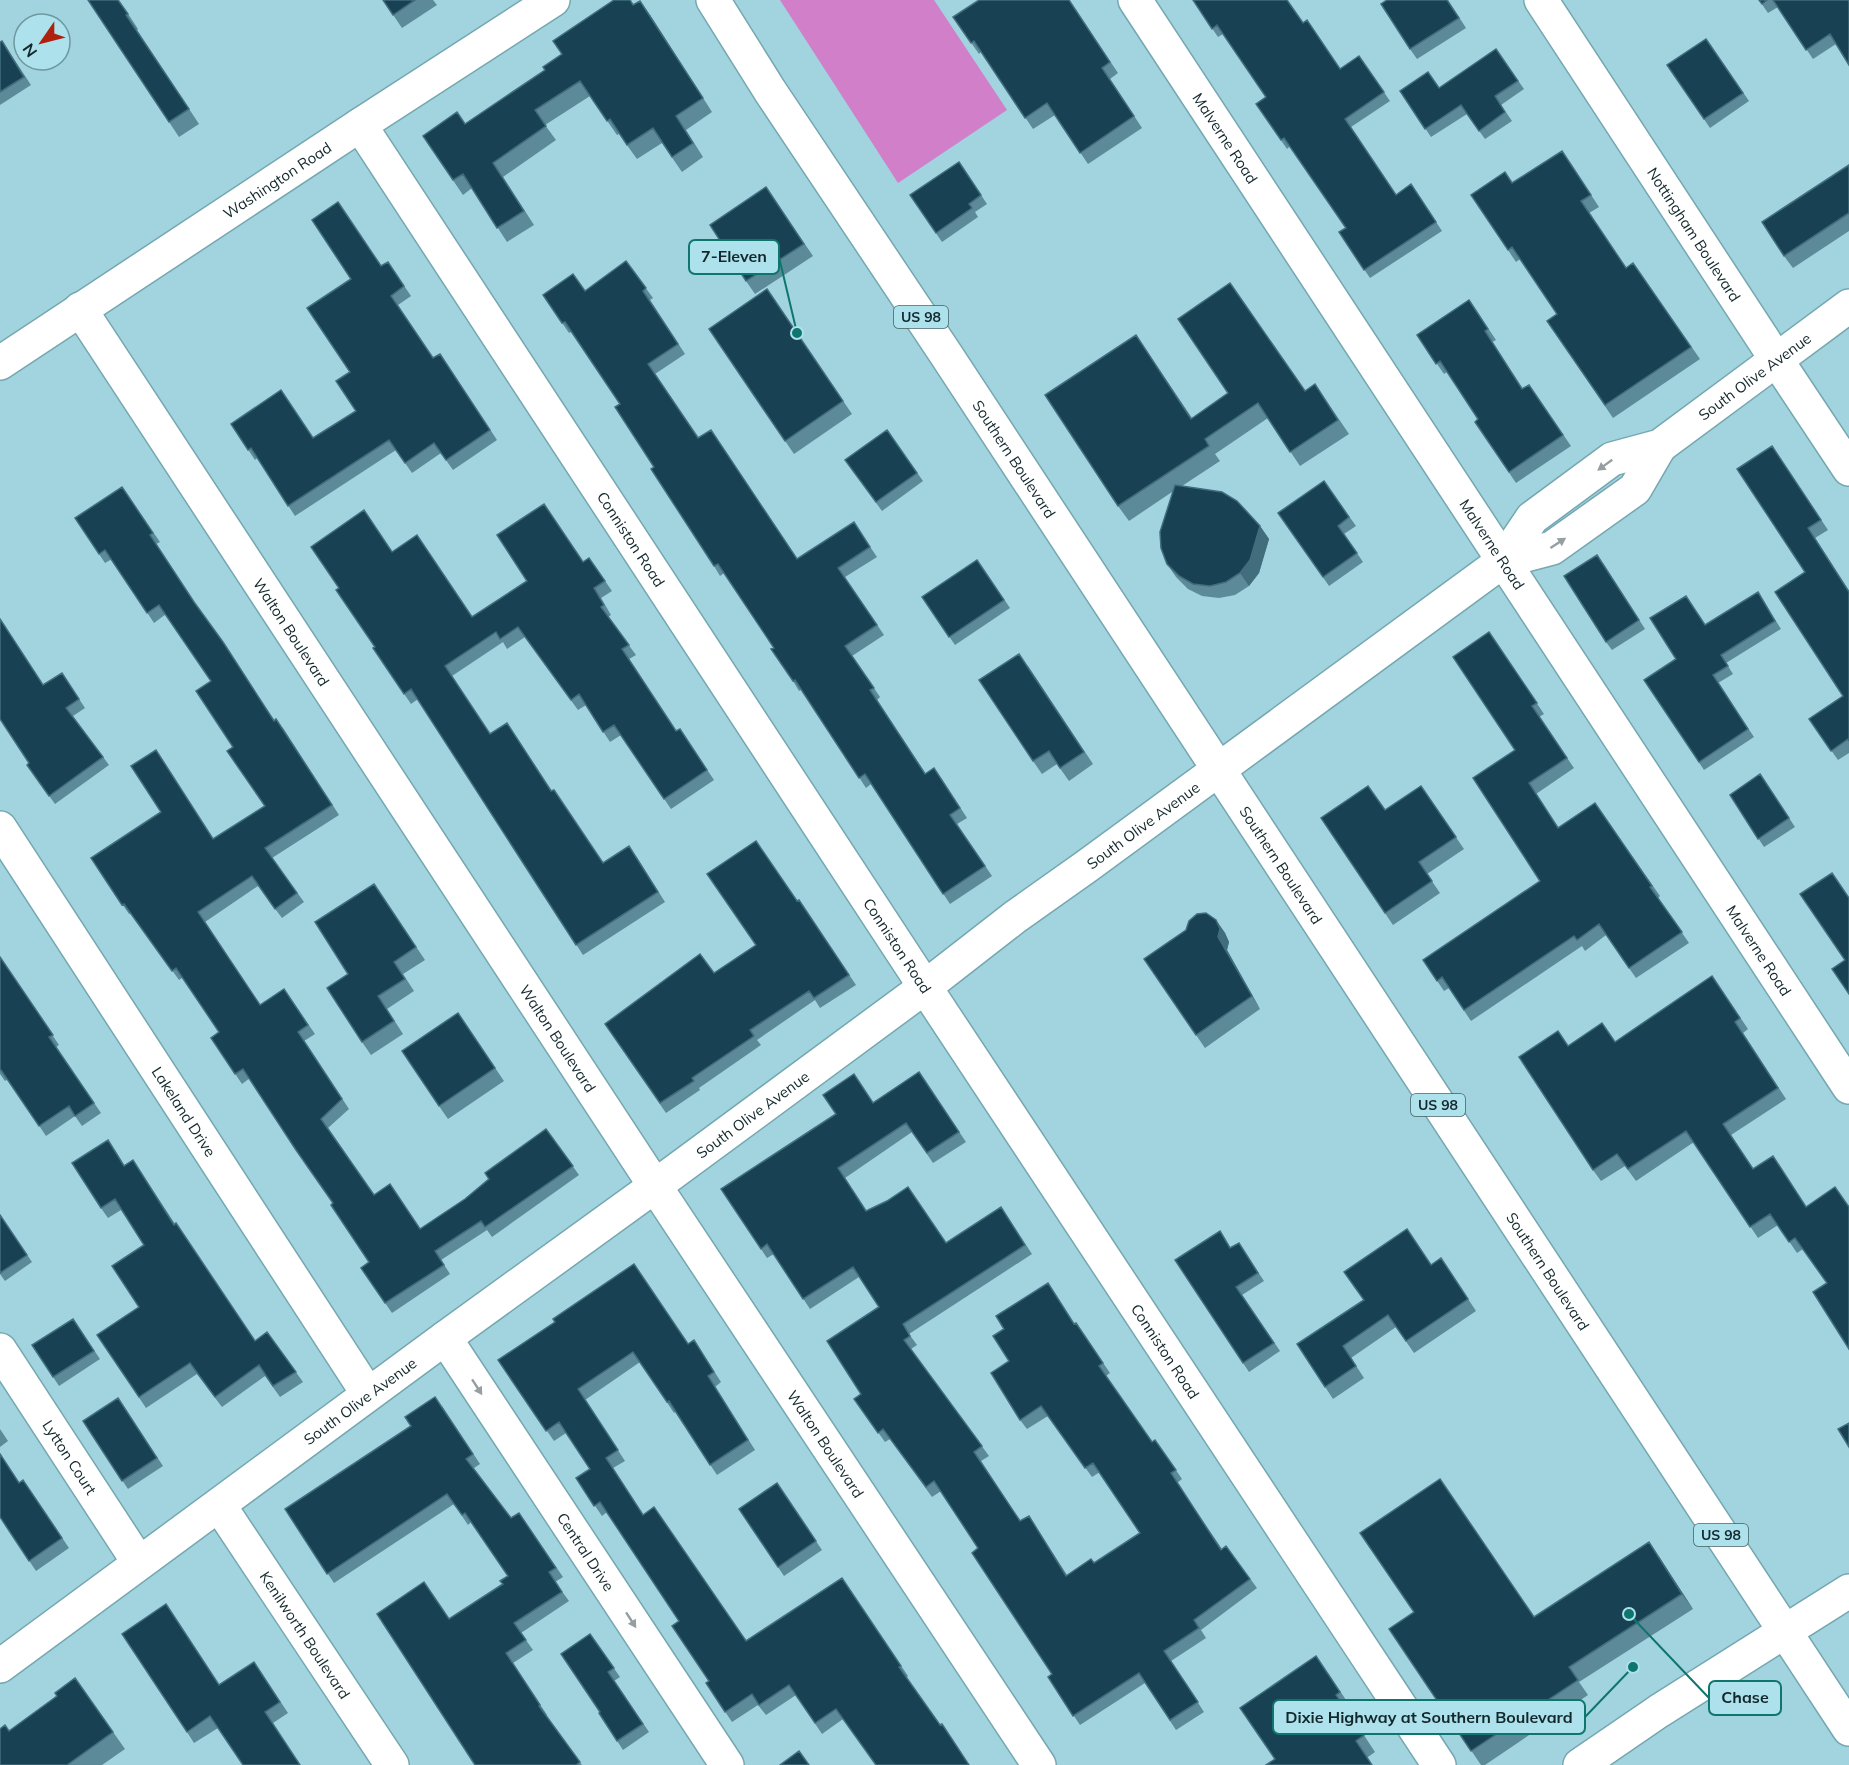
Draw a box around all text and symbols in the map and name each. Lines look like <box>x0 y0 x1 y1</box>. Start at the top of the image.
north arrow <box>12 12 72 72</box>
text: N <box>18 40 41 61</box>
street label: Malverne Road <box>1189 89 1262 187</box>
street label: Washington Road <box>219 137 335 223</box>
street label: Nottingham Boulevard <box>1643 164 1745 305</box>
callout: 7-Eleven <box>689 240 779 274</box>
text: 7-Eleven <box>701 246 767 266</box>
road number: US 98 <box>894 306 948 328</box>
street label: South Olive Avenue <box>1694 328 1815 424</box>
street label: Southern Boulevard <box>969 396 1060 521</box>
one-way arrow <box>1597 459 1613 471</box>
street label: Conniston Road <box>593 488 670 590</box>
street label: Malverne Road <box>1456 495 1529 593</box>
one-way arrow <box>1550 538 1566 549</box>
street label: Walton Boulevard <box>249 574 334 689</box>
street label: South Olive Avenue <box>1083 777 1203 873</box>
street label: Southern Boulevard <box>1236 802 1327 928</box>
street label: Conniston Road <box>860 894 936 997</box>
street label: Malverne Road <box>1723 901 1796 999</box>
street label: Walton Boulevard <box>516 981 600 1096</box>
street label: Lakeland Drive <box>148 1063 220 1160</box>
street label: South Olive Avenue <box>692 1066 813 1162</box>
road number: US 98 <box>1411 1094 1465 1116</box>
street label: Southern Boulevard <box>1503 1209 1594 1334</box>
street label: Conniston Road <box>1127 1300 1204 1402</box>
street label: South Olive Avenue <box>300 1353 420 1449</box>
one-way arrow <box>471 1379 482 1395</box>
street label: Walton Boulevard <box>783 1386 868 1501</box>
street label: Lytton Court <box>39 1416 101 1498</box>
street label: Central Drive <box>553 1509 619 1594</box>
road number: US 98 <box>1694 1524 1748 1546</box>
street label: Kenilworth Boulevard <box>256 1568 355 1702</box>
one-way arrow <box>625 1611 637 1627</box>
callout: Chase <box>1709 1681 1781 1715</box>
text: Chase <box>1721 1687 1769 1707</box>
callout: Dixie Highway at Southern Boulevard <box>1273 1700 1585 1734</box>
text: Dixie Highway at Southern Boulevard <box>1285 1707 1573 1727</box>

